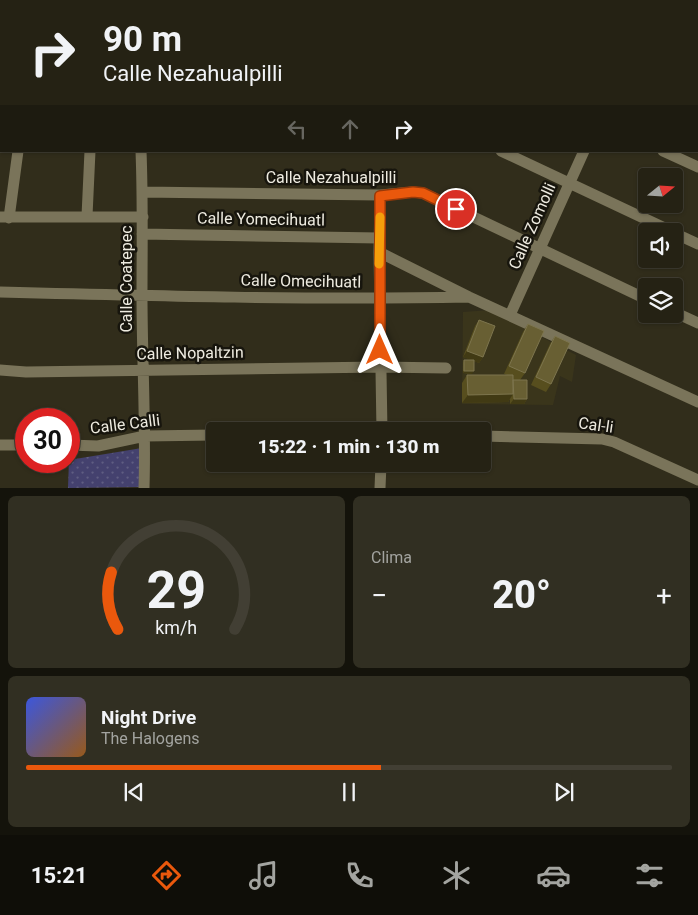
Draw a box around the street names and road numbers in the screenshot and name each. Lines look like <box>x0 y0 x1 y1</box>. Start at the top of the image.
street label: Calle Nezahualpilli <box>266 168 396 187</box>
street label: Calle Zomolli <box>504 180 560 272</box>
street label: Calle Yomecihuatl <box>197 208 325 230</box>
street label: Calle Coatepec <box>117 225 136 333</box>
street label: Calle Omecihuatl <box>241 270 361 292</box>
street label: Calle Nopaltzin <box>136 343 244 363</box>
street label: Calle Calli <box>89 410 161 438</box>
street label: Cal-li <box>577 413 615 437</box>

